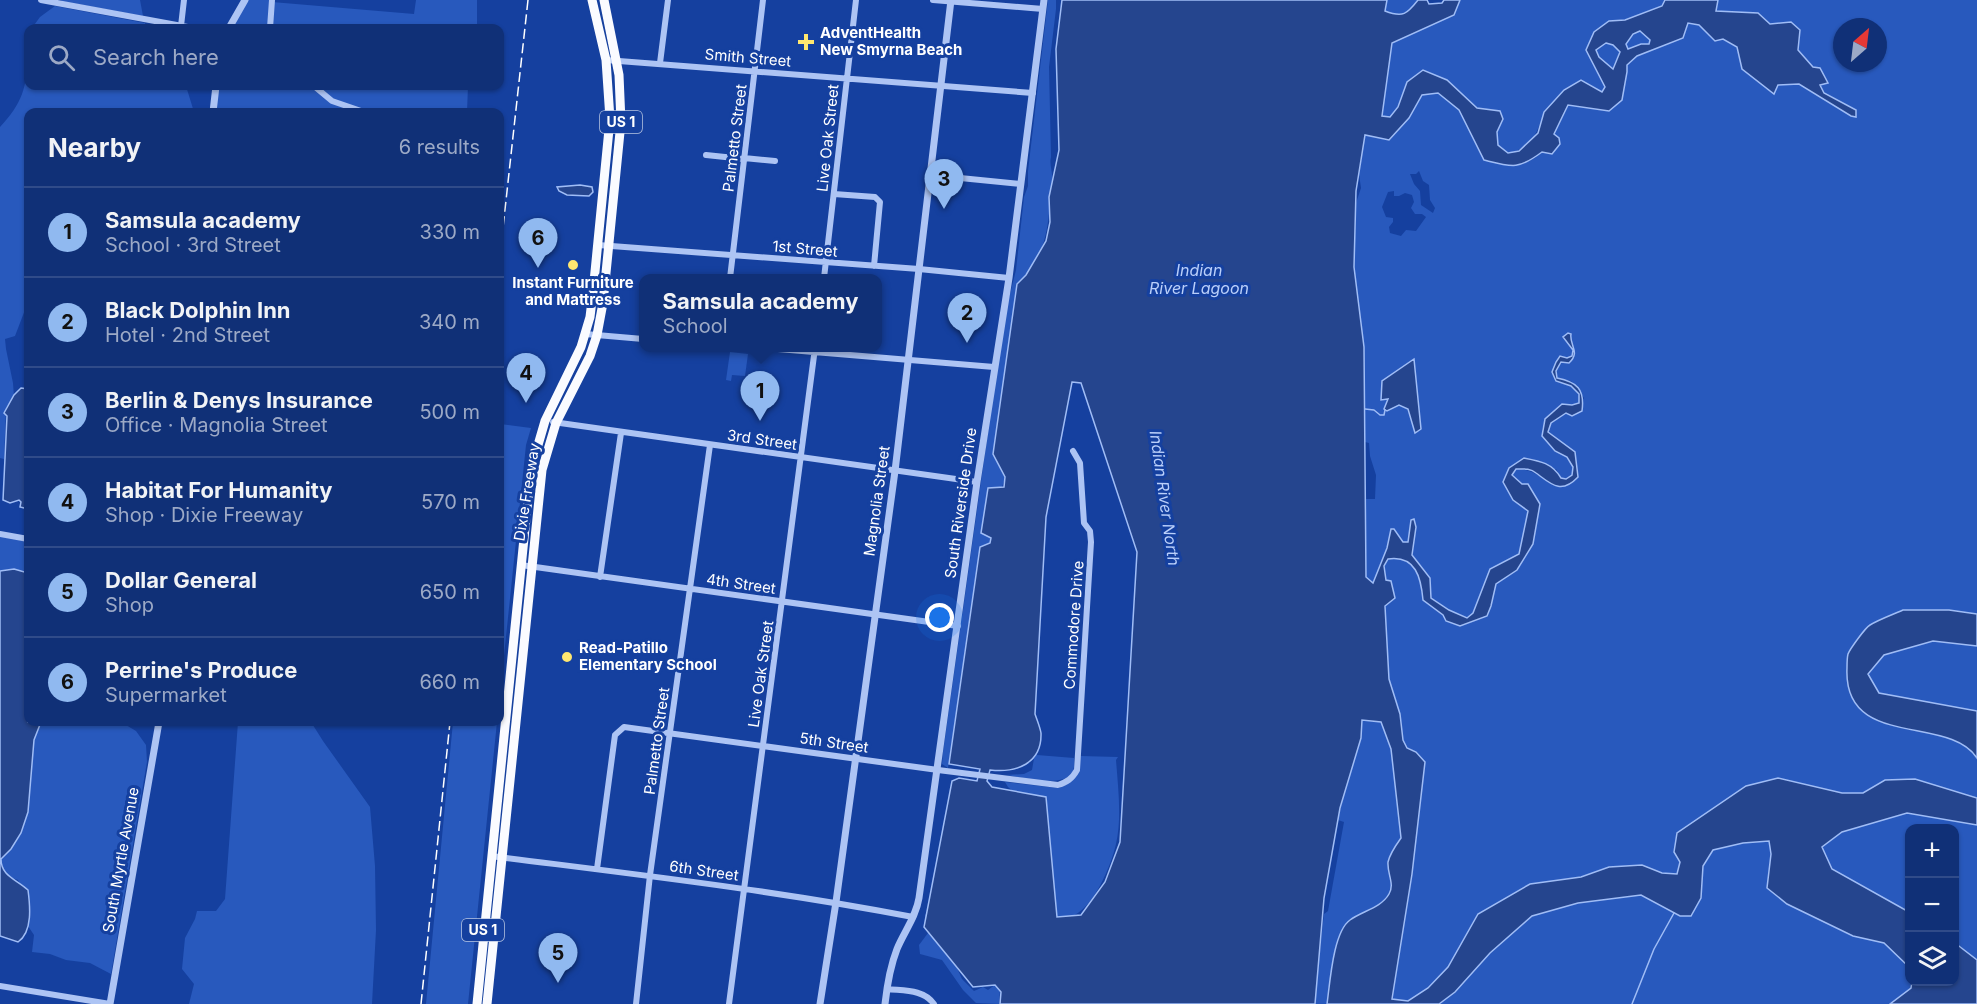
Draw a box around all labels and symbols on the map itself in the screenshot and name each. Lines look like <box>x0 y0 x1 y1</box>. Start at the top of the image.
north arrow <box>1833 18 1887 72</box>
place label: AdventHealth New Smyrna Beach <box>820 23 962 59</box>
marker: AdventHealth New Smyrna Beach <box>797 33 815 51</box>
street label: Smith Street <box>704 44 792 71</box>
street label: Palmetto Street <box>718 83 751 193</box>
street label: Live Oak Street <box>812 83 843 193</box>
road number: US 1 <box>600 111 642 133</box>
pin: 3 <box>924 160 964 209</box>
pin: 6 <box>518 218 558 268</box>
street label: 1st Street <box>772 236 839 261</box>
marker: Instant Furniture and Mattress <box>566 258 580 272</box>
water label: Indian River Lagoon <box>1149 260 1249 298</box>
place label: Instant Furniture and Mattress <box>512 273 634 309</box>
pin: 2 <box>948 294 986 343</box>
pin: 4 <box>506 354 546 403</box>
pin: 1 <box>740 372 780 421</box>
street label: 3rd Street <box>726 425 798 454</box>
street label: South Riverside Drive <box>941 426 981 580</box>
water label: Indian River North <box>1146 429 1184 567</box>
street label: Dixie Freeway <box>509 441 544 542</box>
street label: Magnolia Street <box>859 444 894 557</box>
street label: Commodore Drive <box>1060 560 1087 690</box>
street label: 4th Street <box>705 569 777 598</box>
your location <box>925 603 954 632</box>
street label: Live Oak Street <box>744 619 777 729</box>
place label: Read-Patillo Elementary School <box>579 638 717 674</box>
marker: Read-Patillo Elementary School <box>560 650 574 664</box>
street label: Palmetto Street <box>640 686 673 796</box>
street label: 5th Street <box>798 728 870 757</box>
street label: South Myrtle Avenue <box>98 786 143 934</box>
street label: 6th Street <box>668 856 740 885</box>
road number: US 1 <box>462 919 504 941</box>
pin: 5 <box>538 934 578 983</box>

